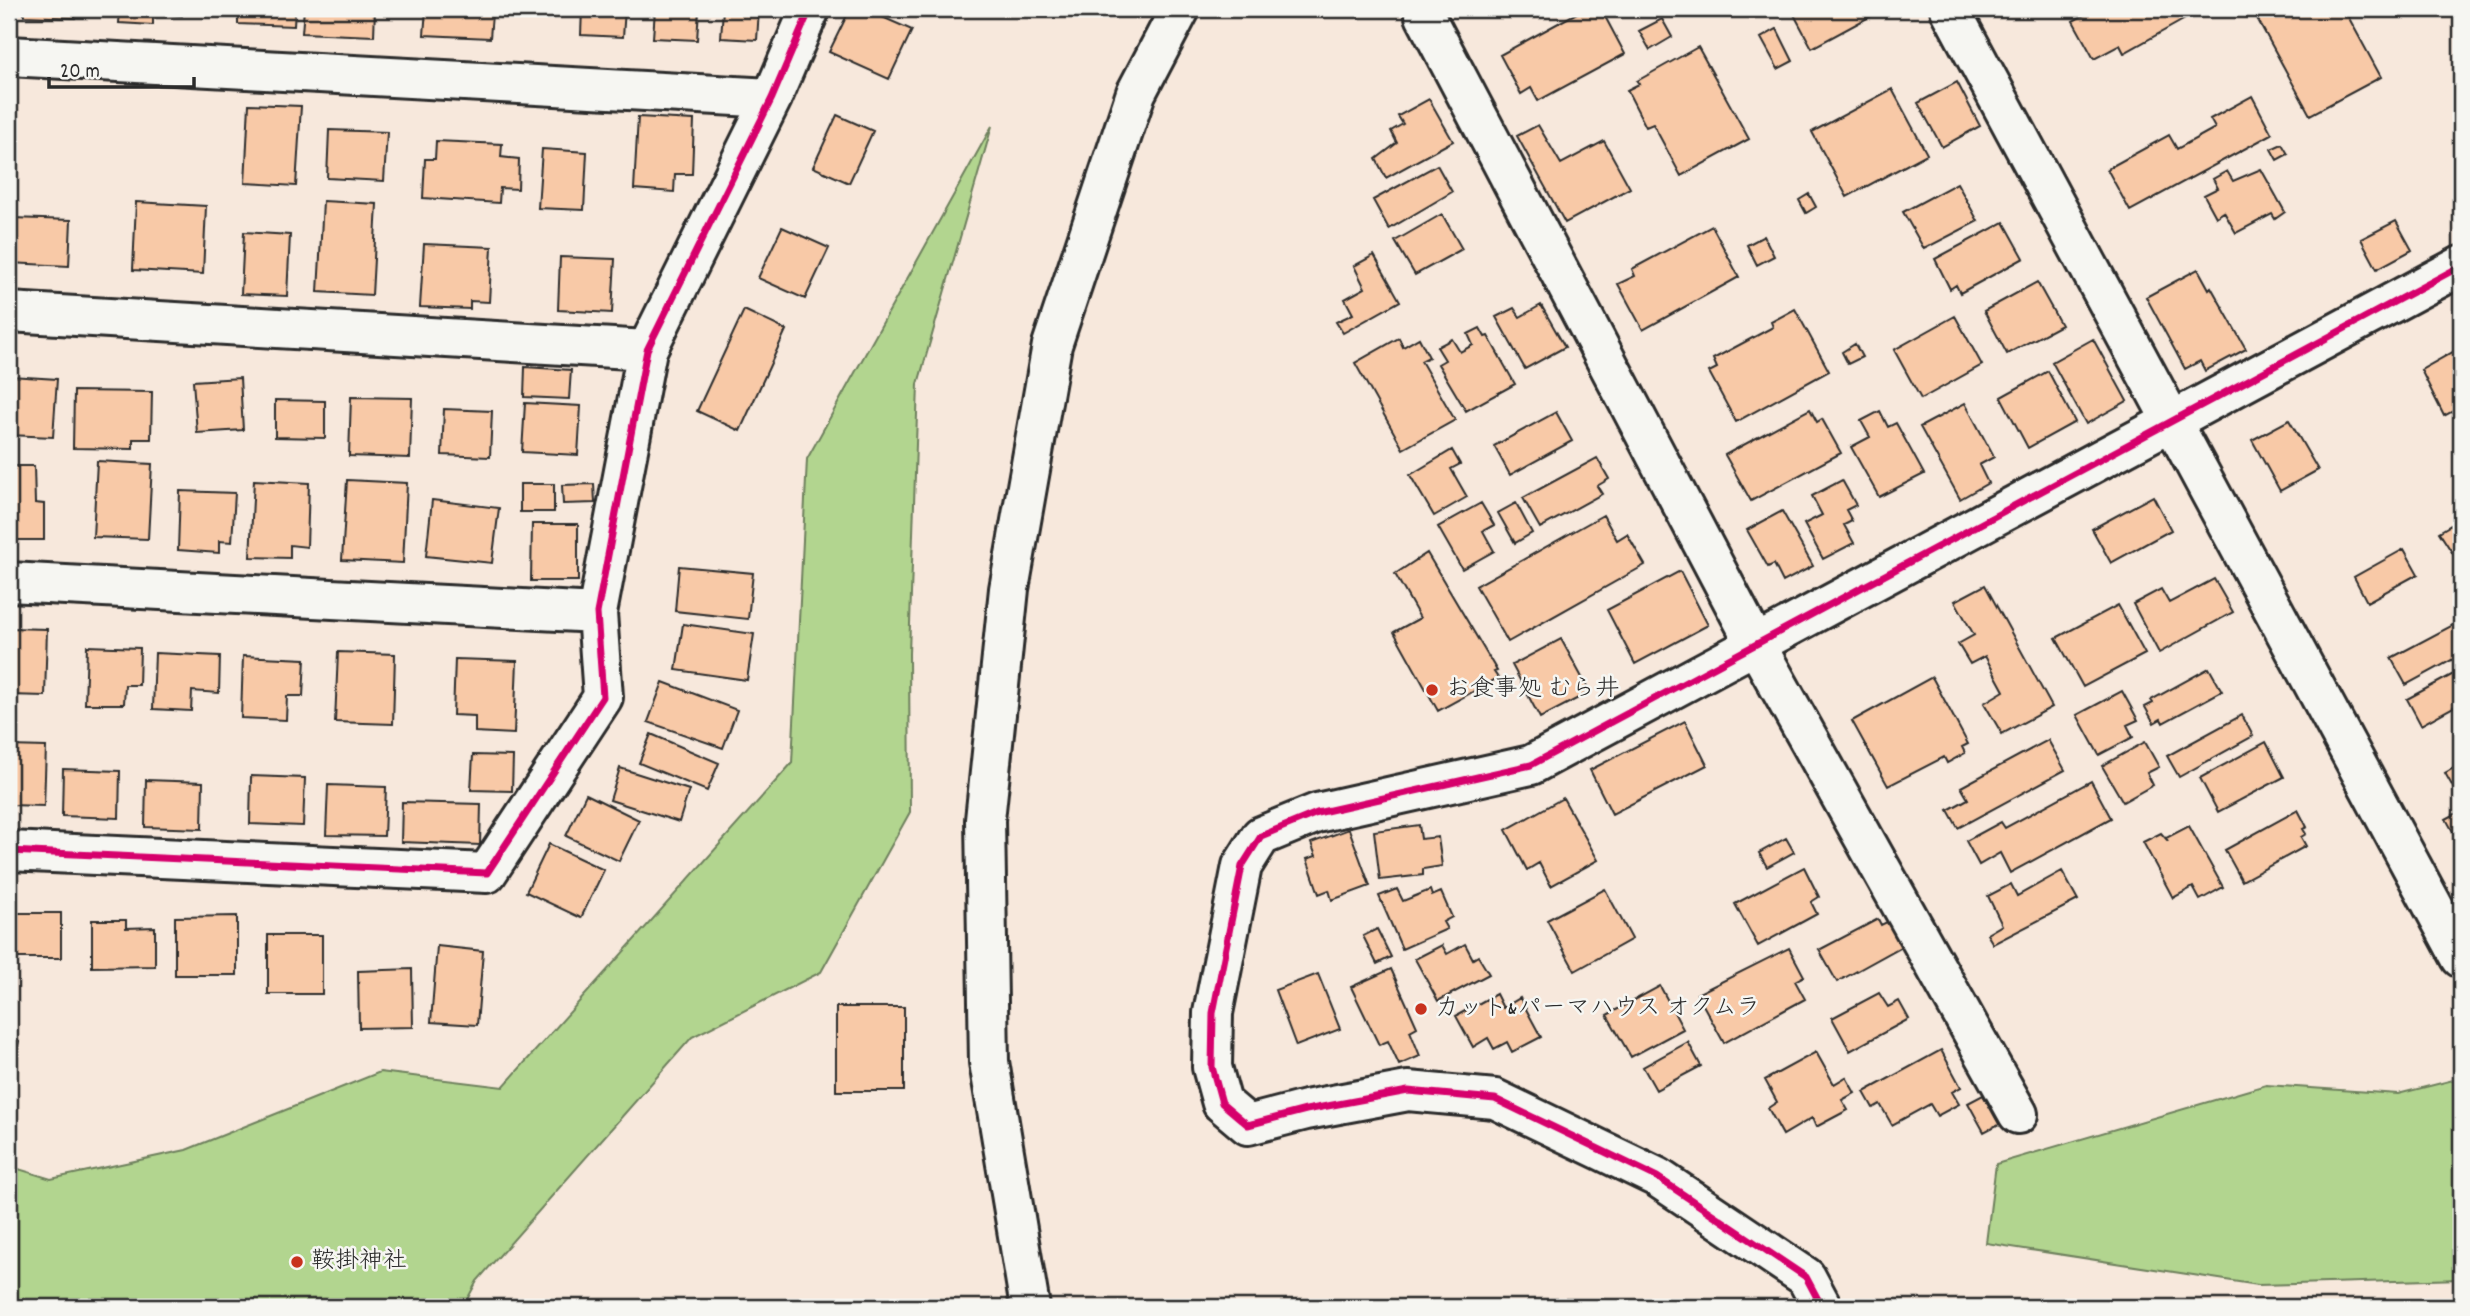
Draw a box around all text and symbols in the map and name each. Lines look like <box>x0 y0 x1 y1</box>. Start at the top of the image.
scale bar <box>49 46 194 90</box>
text: 20 m <box>60 58 100 88</box>
place label: お食事処 むら井 <box>1446 673 1620 707</box>
marker: お食事処 むら井 <box>1424 682 1440 698</box>
place label: カット&パーマハウス オクムラ <box>1435 992 1760 1026</box>
marker: カット&パーマハウス オクムラ <box>1413 1001 1429 1017</box>
place label: 鞍掛神社 <box>311 1245 407 1279</box>
marker: 鞍掛神社 <box>289 1254 305 1270</box>

